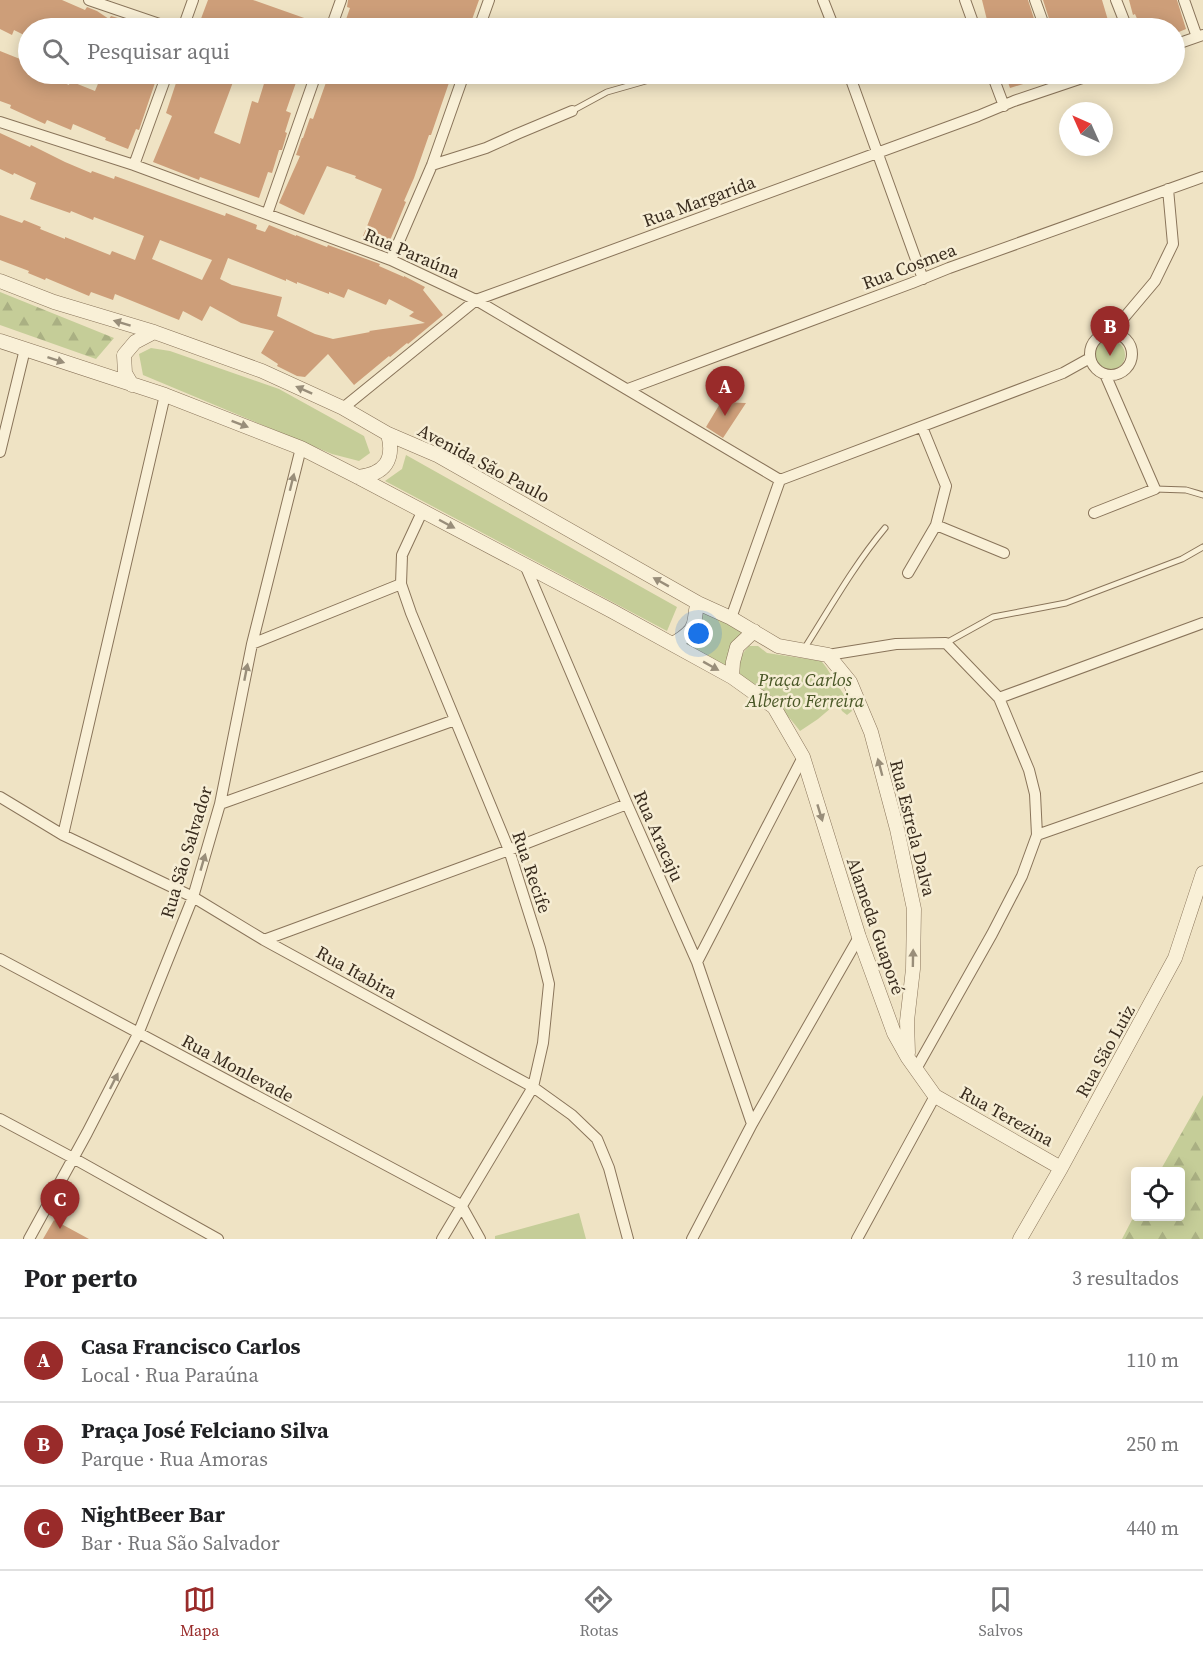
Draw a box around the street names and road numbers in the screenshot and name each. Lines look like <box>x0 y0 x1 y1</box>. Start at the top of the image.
street label: Rua Margarida <box>639 169 759 233</box>
street label: Rua Paraúna <box>360 222 465 285</box>
street label: Rua Cosmea <box>858 236 960 295</box>
street label: Avenida São Paulo <box>413 418 555 508</box>
street label: Rua Estrela Dalva <box>884 757 942 900</box>
street label: Rua São Salvador <box>154 782 218 921</box>
street label: Rua Aracaju <box>628 786 690 886</box>
street label: Rua Recife <box>506 827 558 917</box>
street label: Alameda Guaporé <box>841 854 911 998</box>
street label: Rua Itabira <box>312 939 403 1005</box>
street label: Rua São Luiz <box>1069 1000 1141 1102</box>
street label: Rua Monlevade <box>177 1028 299 1108</box>
street label: Rua Terezina <box>955 1080 1059 1153</box>

